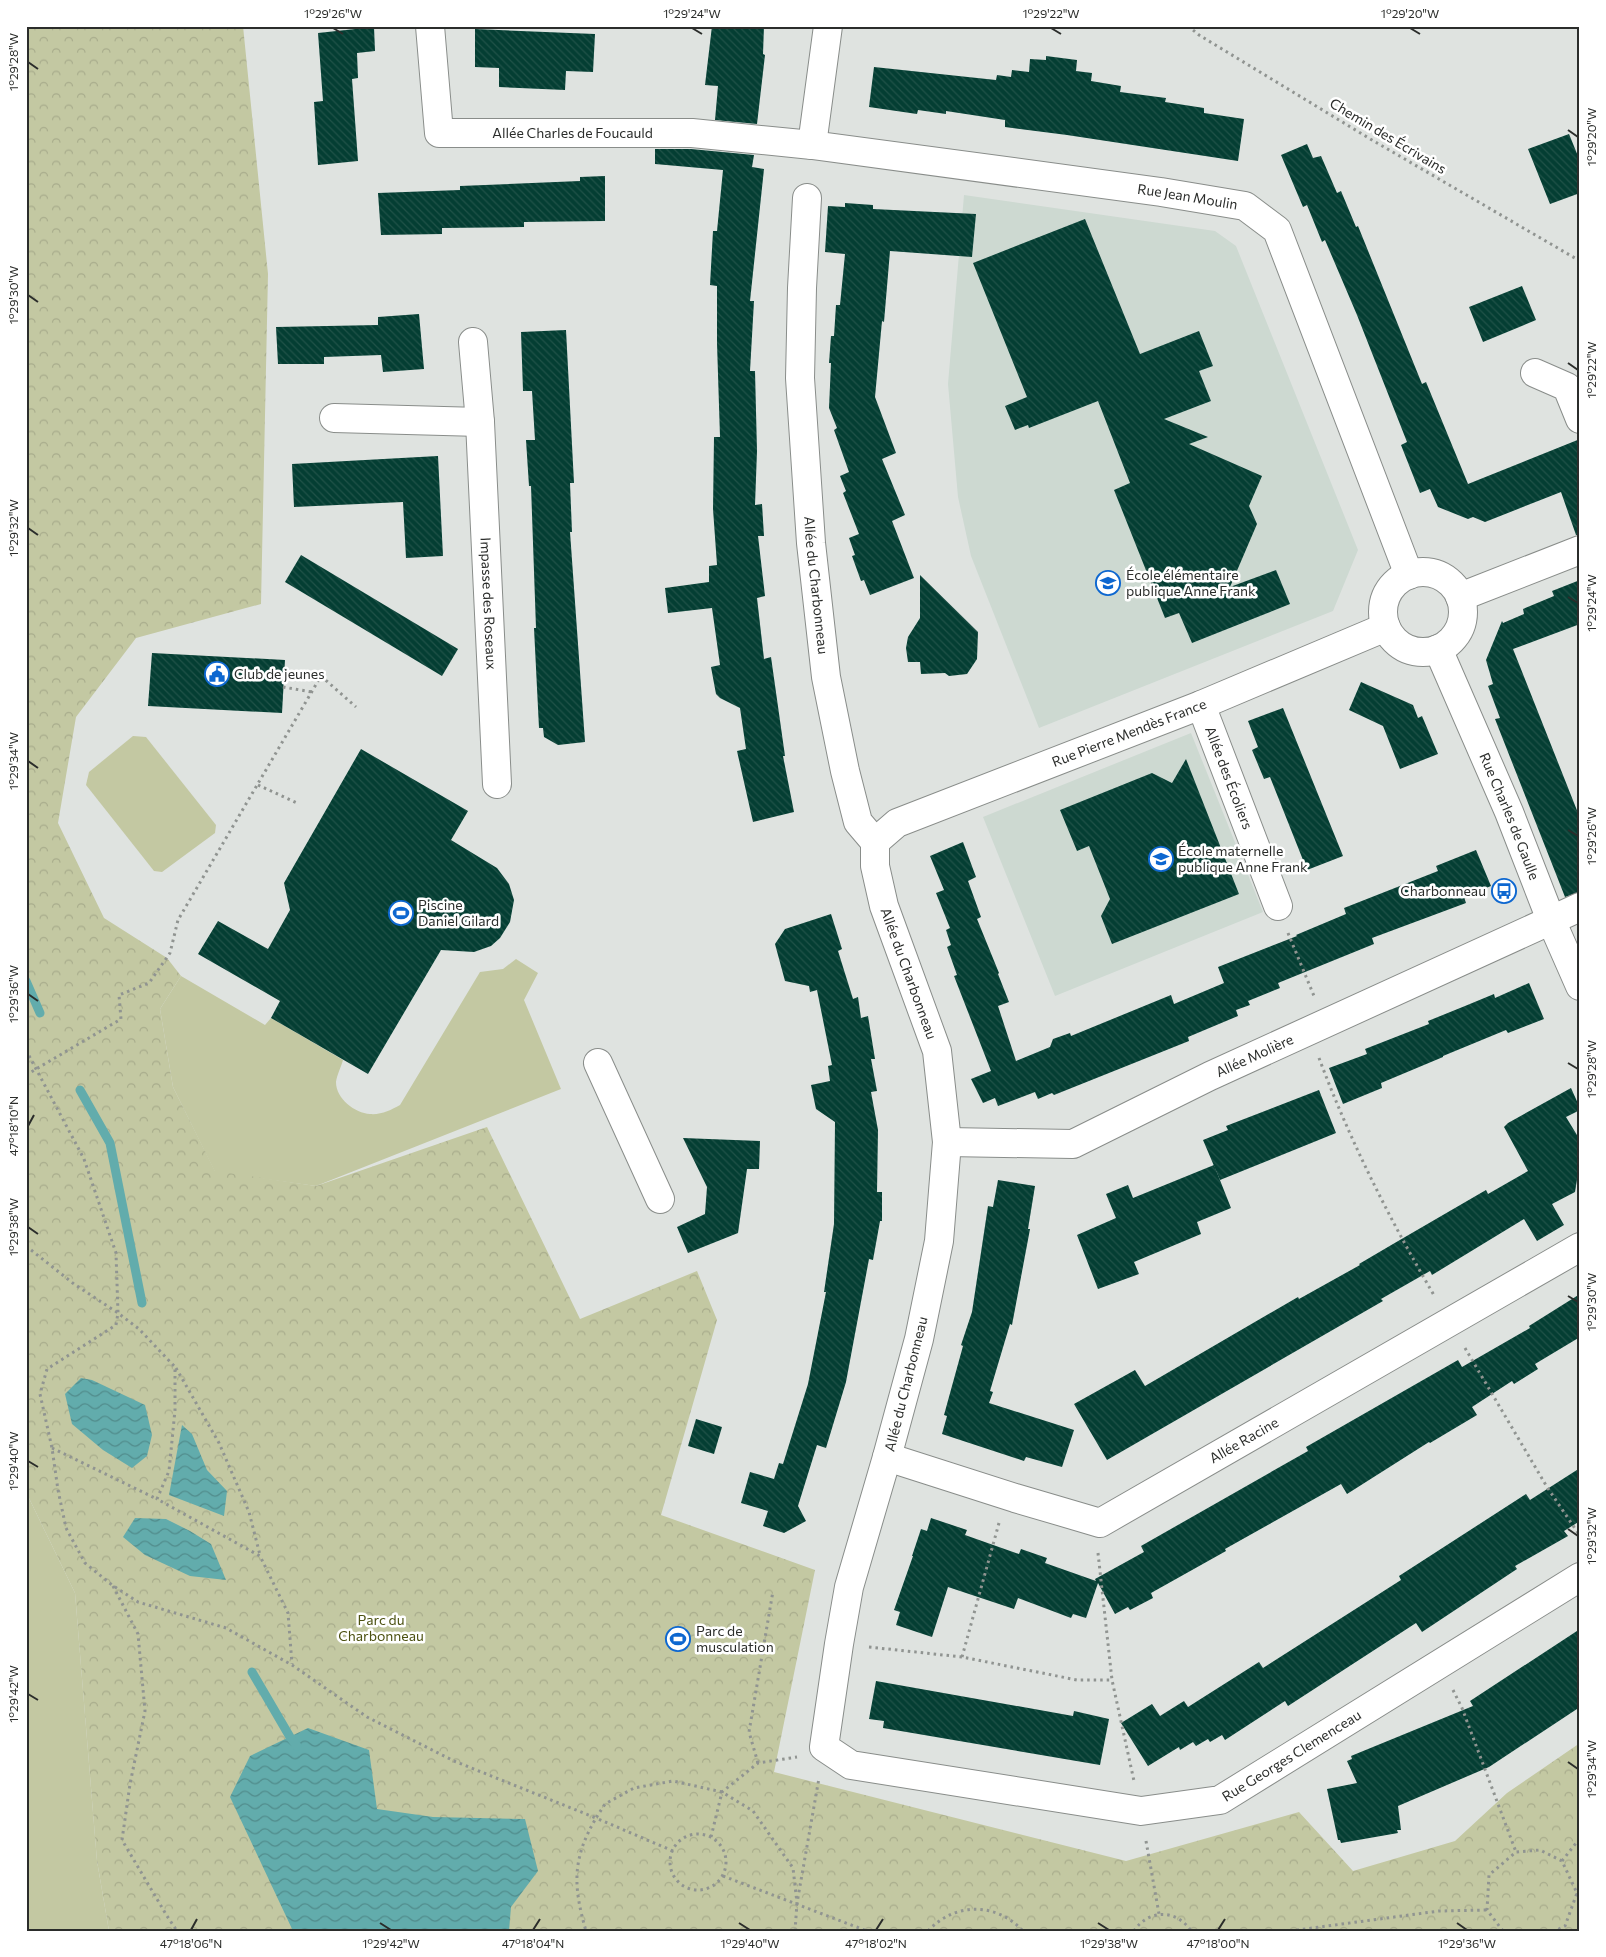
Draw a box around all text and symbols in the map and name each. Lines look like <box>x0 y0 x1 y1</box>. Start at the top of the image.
text: 1°29'26"W <box>304 6 362 20</box>
text: 1°29'24"W <box>663 6 721 20</box>
text: 1°29'22"W <box>1022 6 1080 20</box>
text: 1°29'20"W <box>1381 6 1439 20</box>
text: 1°29'28"W <box>6 33 20 91</box>
street label: Chemin des Écrivains <box>1327 94 1450 177</box>
text: 1°29'20"W <box>1584 108 1598 166</box>
street label: Allée Charles de Foucauld <box>492 124 653 141</box>
street label: Rue Jean Moulin <box>1136 180 1239 213</box>
text: 1°29'30"W <box>6 266 20 324</box>
text: 1°29'22"W <box>1584 341 1598 399</box>
text: 1°29'32"W <box>6 499 20 557</box>
street label: Allée du Charbonneau <box>801 516 832 655</box>
street label: Impasse des Roseaux <box>477 537 501 671</box>
place label: École élémentaire publique Anne Frank <box>1126 566 1256 599</box>
school or university icon: École élémentaire publique Anne Frank <box>1095 570 1121 596</box>
text: 1°29'24"W <box>1584 574 1598 632</box>
public building icon: Club de jeunes <box>204 661 230 687</box>
place label: Club de jeunes <box>234 665 325 682</box>
street label: Rue Pierre Mendès France <box>1049 695 1209 770</box>
street label: Allée des Écoliers <box>1202 724 1257 831</box>
text: 1°29'34"W <box>6 732 20 790</box>
street label: Rue Charles de Gaulle <box>1476 750 1544 882</box>
text: 1°29'26"W <box>1584 807 1598 865</box>
place label: École maternelle publique Anne Frank <box>1178 842 1308 875</box>
school or university icon: École maternelle publique Anne Frank <box>1148 846 1174 872</box>
bus stop icon: Charbonneau <box>1491 878 1517 904</box>
place label: Charbonneau <box>1400 882 1486 899</box>
place label: Piscine Daniel Gilard <box>418 896 499 929</box>
sports icon: Piscine Daniel Gilard <box>388 900 414 926</box>
street label: Allée du Charbonneau <box>877 905 941 1041</box>
text: 1°29'36"W <box>6 965 20 1023</box>
street label: Allée Molière <box>1213 1030 1296 1080</box>
text: 1°29'28"W <box>1584 1040 1598 1098</box>
text: 47°18'10"N <box>6 1096 20 1156</box>
text: 1°29'38"W <box>6 1198 20 1256</box>
text: 1°29'30"W <box>1584 1273 1598 1331</box>
street label: Allée du Charbonneau <box>881 1315 931 1453</box>
street label: Allée Racine <box>1206 1413 1281 1466</box>
text: 1°29'40"W <box>6 1432 20 1490</box>
text: 1°29'32"W <box>1584 1507 1598 1565</box>
park label: Parc du Charbonneau <box>338 1611 424 1644</box>
place label: Parc de musculation <box>696 1622 774 1655</box>
sports icon: Parc de musculation <box>665 1626 691 1652</box>
text: 1°29'42"W <box>6 1665 20 1723</box>
street label: Rue Georges Clemenceau <box>1219 1706 1364 1805</box>
text: 1°29'34"W <box>1584 1740 1598 1798</box>
text: 47°18'06"N <box>160 1936 222 1950</box>
text: 1°29'42"W <box>362 1936 420 1950</box>
text: 47°18'04"N <box>502 1936 564 1950</box>
text: 1°29'40"W <box>721 1936 779 1950</box>
text: 47°18'02"N <box>845 1936 907 1950</box>
text: 1°29'38"W <box>1080 1936 1138 1950</box>
text: 47°18'00"N <box>1186 1936 1250 1950</box>
text: 1°29'36"W <box>1438 1936 1496 1950</box>

